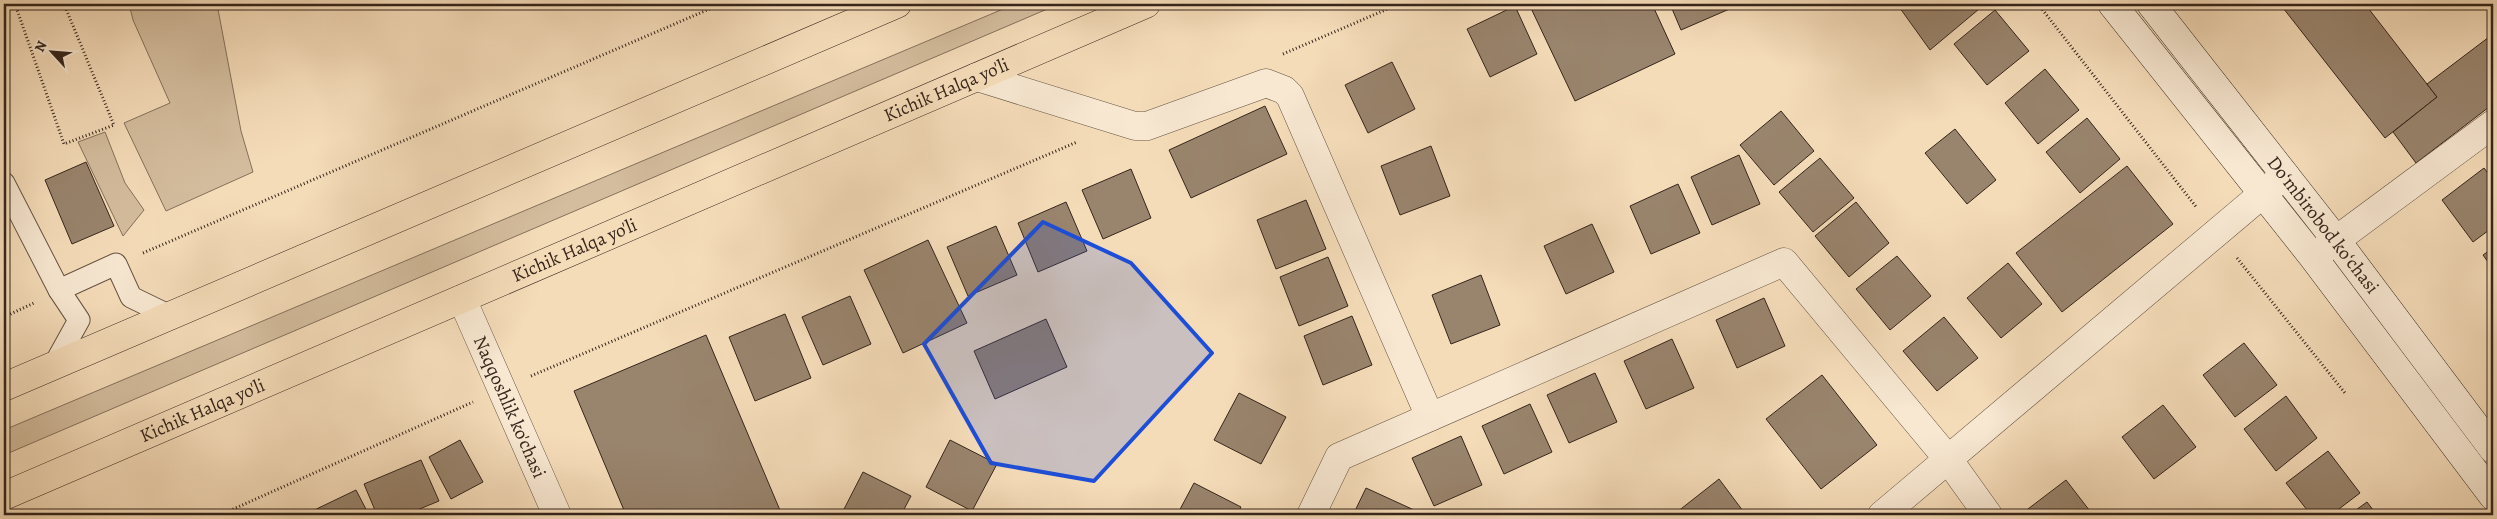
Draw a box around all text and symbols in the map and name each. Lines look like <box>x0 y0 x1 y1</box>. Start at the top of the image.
north arrow <box>28 28 78 78</box>
text: N <box>30 38 52 55</box>
street label: Kichik Halqa yo'li <box>880 52 1013 128</box>
street label: Doʻmbirobod koʻchasi <box>2261 151 2385 299</box>
street label: Kichik Halqa yo'li <box>508 212 641 289</box>
street label: Naqqoshlik ko'chasi <box>467 332 552 482</box>
street label: Kichik Halqa yo'li <box>136 372 269 449</box>

